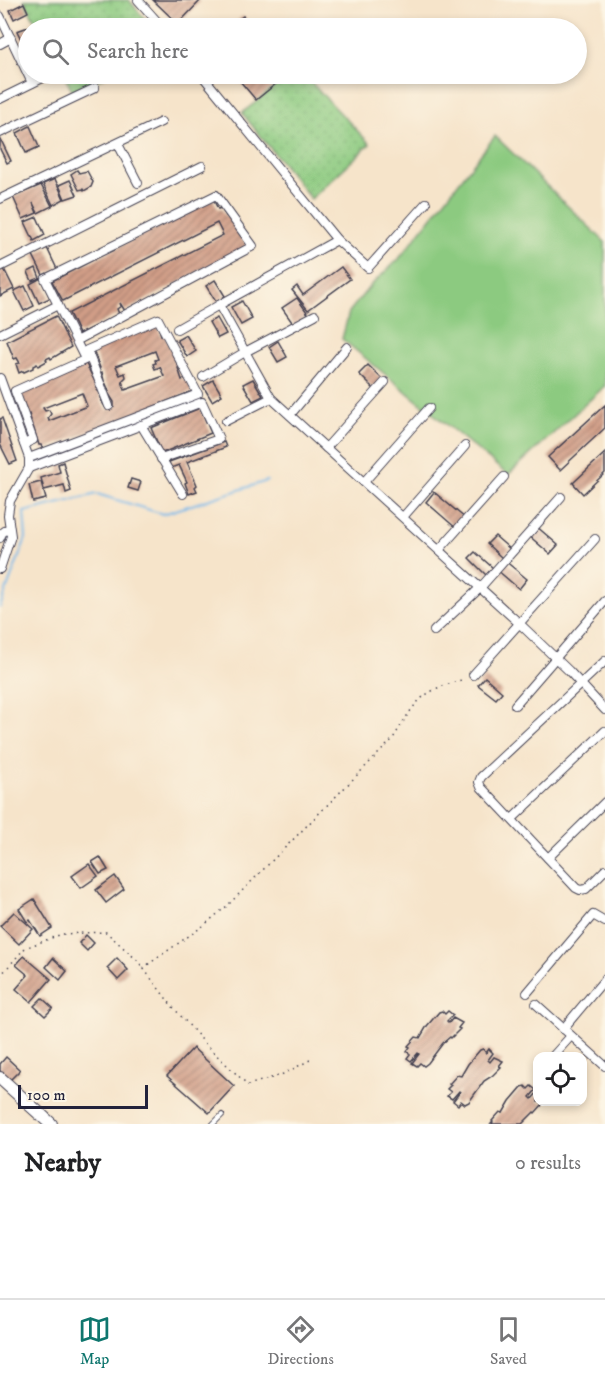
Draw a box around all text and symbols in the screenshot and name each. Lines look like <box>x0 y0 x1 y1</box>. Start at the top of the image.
search box <box>18 18 587 84</box>
icon: search <box>39 35 72 68</box>
text: Search here <box>87 38 189 65</box>
map controls <box>533 1052 587 1106</box>
button: locate <box>533 1052 587 1106</box>
scale bar <box>18 1082 148 1110</box>
text: 100 m <box>27 1085 66 1105</box>
text: Nearby <box>24 1147 101 1180</box>
text: 0 results <box>515 1151 581 1176</box>
tab: Map <box>78 1313 111 1369</box>
tab: Directions <box>267 1313 334 1369</box>
tab: Saved <box>490 1313 527 1369</box>

